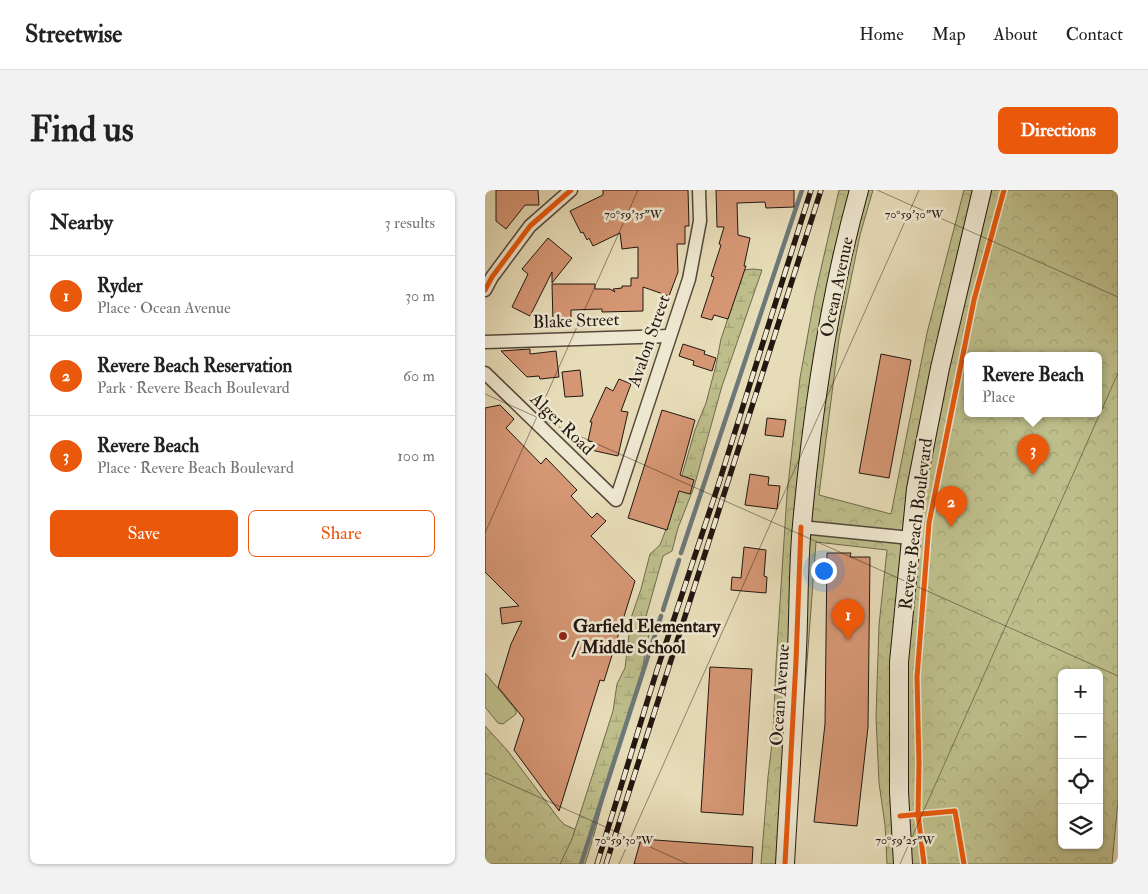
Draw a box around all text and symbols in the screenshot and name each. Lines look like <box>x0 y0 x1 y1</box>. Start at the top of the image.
text: Streetwise <box>25 19 122 50</box>
text: Home <box>859 23 904 46</box>
text: Map <box>932 23 966 46</box>
text: About <box>994 23 1038 46</box>
text: Contact <box>1066 23 1123 46</box>
button: Directions <box>998 107 1118 154</box>
text: Find us <box>30 108 134 152</box>
text: 70°59'35"W <box>604 207 663 222</box>
text: 70°59'30"W <box>885 207 944 222</box>
text: Nearby <box>50 209 113 236</box>
text: 3 results <box>384 213 435 233</box>
street label: Ocean Avenue <box>815 234 859 339</box>
text: Ryder <box>97 274 143 298</box>
text: 1 <box>63 286 69 306</box>
text: 30 m <box>405 286 435 306</box>
street label: Avalon Street <box>622 292 676 391</box>
text: Place · Ocean Avenue <box>97 298 231 318</box>
street label: Blake Street <box>532 308 620 334</box>
popup <box>964 352 1102 417</box>
text: Revere Beach Reservation <box>97 354 292 378</box>
text: Revere Beach <box>982 363 1084 387</box>
text: 2 <box>62 366 70 386</box>
text: 60 m <box>403 366 435 386</box>
text: Park · Revere Beach Boulevard <box>97 378 290 398</box>
street label: Alger Road <box>524 387 599 460</box>
text: Place <box>982 387 1015 407</box>
text: Revere Beach <box>97 434 199 458</box>
pin: 3 <box>1017 434 1049 475</box>
street label: Revere Beach Boulevard <box>894 437 938 611</box>
text: 3 <box>63 446 69 466</box>
text: 100 m <box>397 446 435 466</box>
text: Place · Revere Beach Boulevard <box>97 458 294 478</box>
pin: 2 <box>935 486 967 527</box>
button: Save <box>50 510 238 557</box>
button: Share <box>248 510 435 557</box>
your location <box>811 558 837 584</box>
pin: 1 <box>832 599 864 640</box>
place label: Garfield Elementary / Middle School <box>571 615 721 659</box>
marker: Garfield Elementary / Middle School <box>557 630 569 642</box>
street label: Ocean Avenue <box>765 643 795 747</box>
map controls <box>1058 669 1103 849</box>
button: + <box>1058 669 1103 714</box>
button: − <box>1058 714 1103 759</box>
button: locate <box>1058 759 1103 804</box>
button: layers <box>1058 804 1103 849</box>
text: 70°59'30"W <box>595 833 654 848</box>
text: 70°59'25"W <box>875 833 935 848</box>

